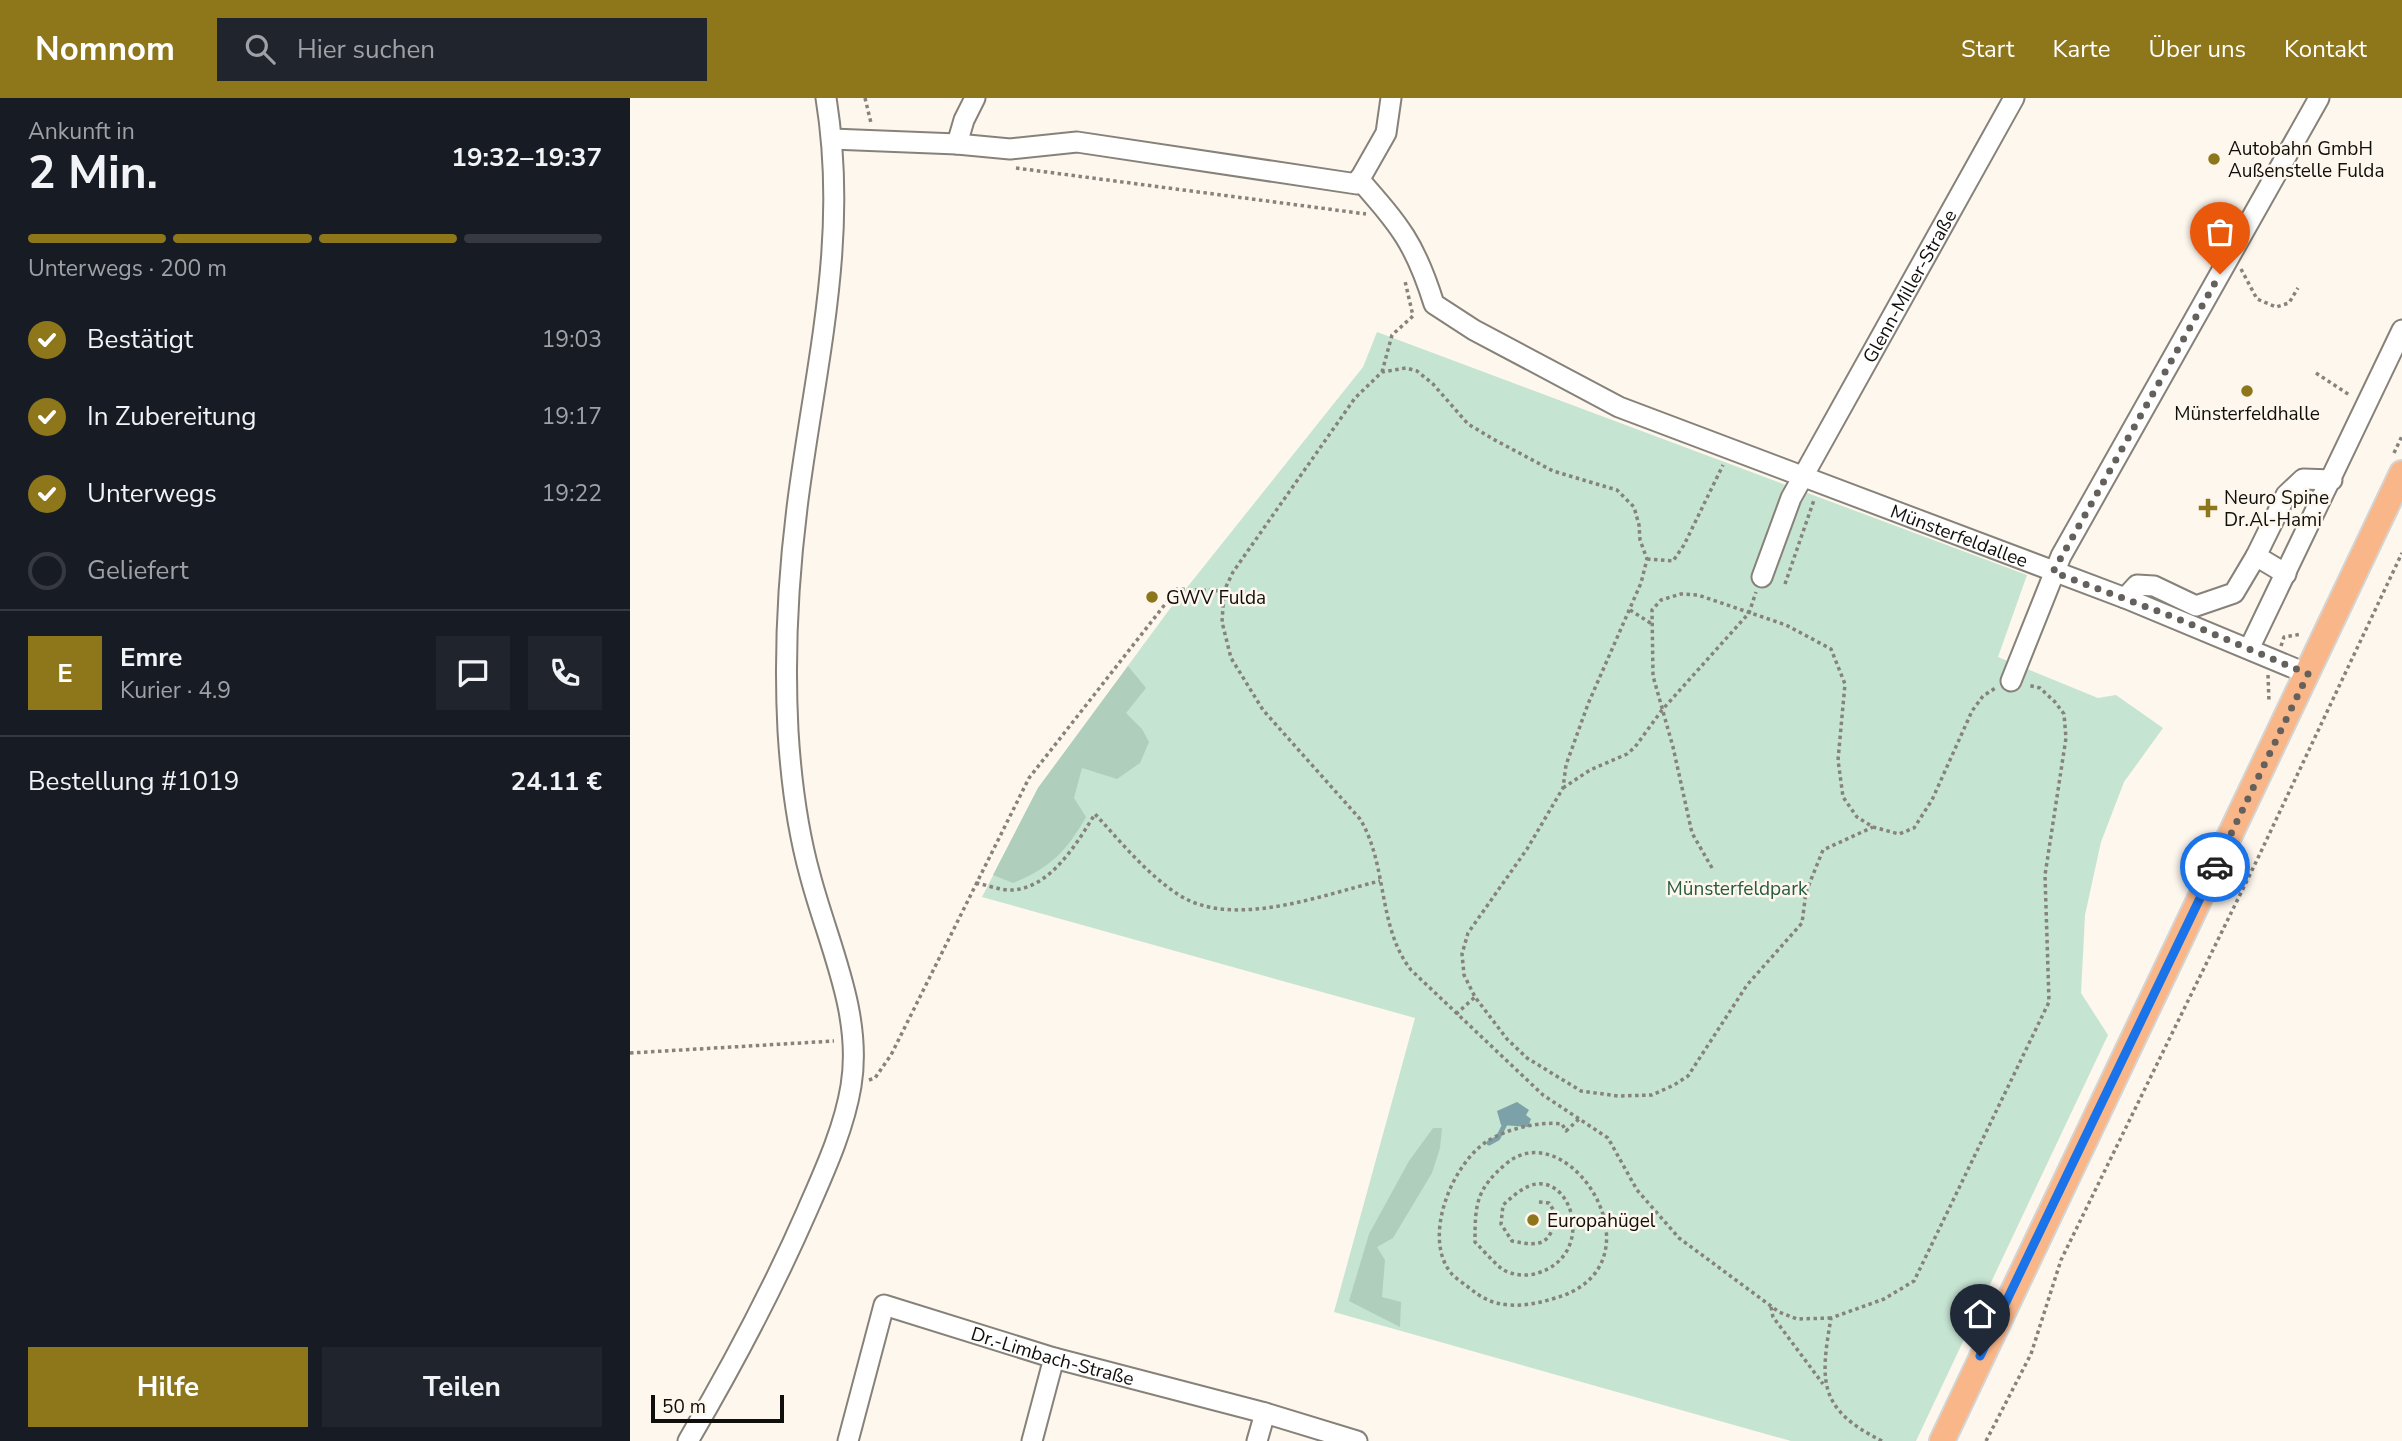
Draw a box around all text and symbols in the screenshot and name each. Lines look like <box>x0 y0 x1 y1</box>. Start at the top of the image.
search box <box>217 18 707 81</box>
text: Nomnom <box>35 27 175 72</box>
icon: search <box>241 30 279 68</box>
text: Hier suchen <box>297 32 435 67</box>
text: Start <box>1961 33 2014 65</box>
text: Karte <box>2052 33 2110 65</box>
text: Über uns <box>2148 33 2246 65</box>
text: Kontakt <box>2284 33 2367 65</box>
text: Ankunft in <box>28 116 135 147</box>
place label: Autobahn GmbH Außenstelle Fulda <box>2228 136 2384 184</box>
text: 19:32–19:37 <box>451 140 602 175</box>
text: 2 Min. <box>28 141 158 204</box>
marker: Autobahn GmbH Außenstelle Fulda <box>2206 151 2222 167</box>
pin <box>2190 202 2250 274</box>
street label: Glenn-Miller-Straße <box>1857 205 1963 368</box>
icon: bag <box>2201 213 2239 251</box>
text: Unterwegs · 200 m <box>28 253 227 284</box>
icon: check <box>28 321 66 359</box>
text: Bestätigt <box>87 322 193 357</box>
text: 19:03 <box>542 324 602 355</box>
marker: Münsterfeldhalle <box>2239 383 2255 399</box>
icon: check <box>28 398 66 436</box>
text: In Zubereitung <box>87 399 256 434</box>
text: 19:17 <box>542 401 602 432</box>
place label: Münsterfeldhalle <box>2174 401 2320 427</box>
icon: check <box>28 475 66 513</box>
text: Unterwegs <box>87 476 217 511</box>
text: 19:22 <box>542 478 602 509</box>
place label: Neuro Spine Dr.Al-Hami <box>2224 485 2329 533</box>
marker: Neuro Spine Dr.Al-Hami <box>2198 498 2218 518</box>
street label: Münsterfeldallee <box>1887 499 2031 574</box>
text: Geliefert <box>87 553 188 588</box>
place label: GWV Fulda <box>1166 585 1266 611</box>
marker: GWV Fulda <box>1144 589 1160 605</box>
button: chat <box>436 636 510 710</box>
button: phone <box>528 636 602 710</box>
text: Emre <box>120 640 182 675</box>
text: E <box>57 656 73 691</box>
text: Kurier · 4.9 <box>120 675 231 706</box>
text: Bestellung #1019 <box>28 764 239 799</box>
text: 24.11 € <box>511 764 602 799</box>
courier <box>2180 832 2250 902</box>
icon: car <box>2196 848 2234 886</box>
park label: Münsterfeldpark <box>1667 876 1808 902</box>
place label: Europahügel <box>1547 1208 1656 1234</box>
marker: Europahügel <box>1525 1212 1541 1228</box>
pin <box>1950 1284 2010 1356</box>
icon: home <box>1961 1295 1999 1333</box>
street label: Dr.-Limbach-Straße <box>968 1321 1137 1392</box>
button: Hilfe <box>28 1347 308 1427</box>
button: Teilen <box>322 1347 602 1427</box>
scale bar <box>651 1392 784 1424</box>
text: 50 m <box>662 1394 706 1420</box>

